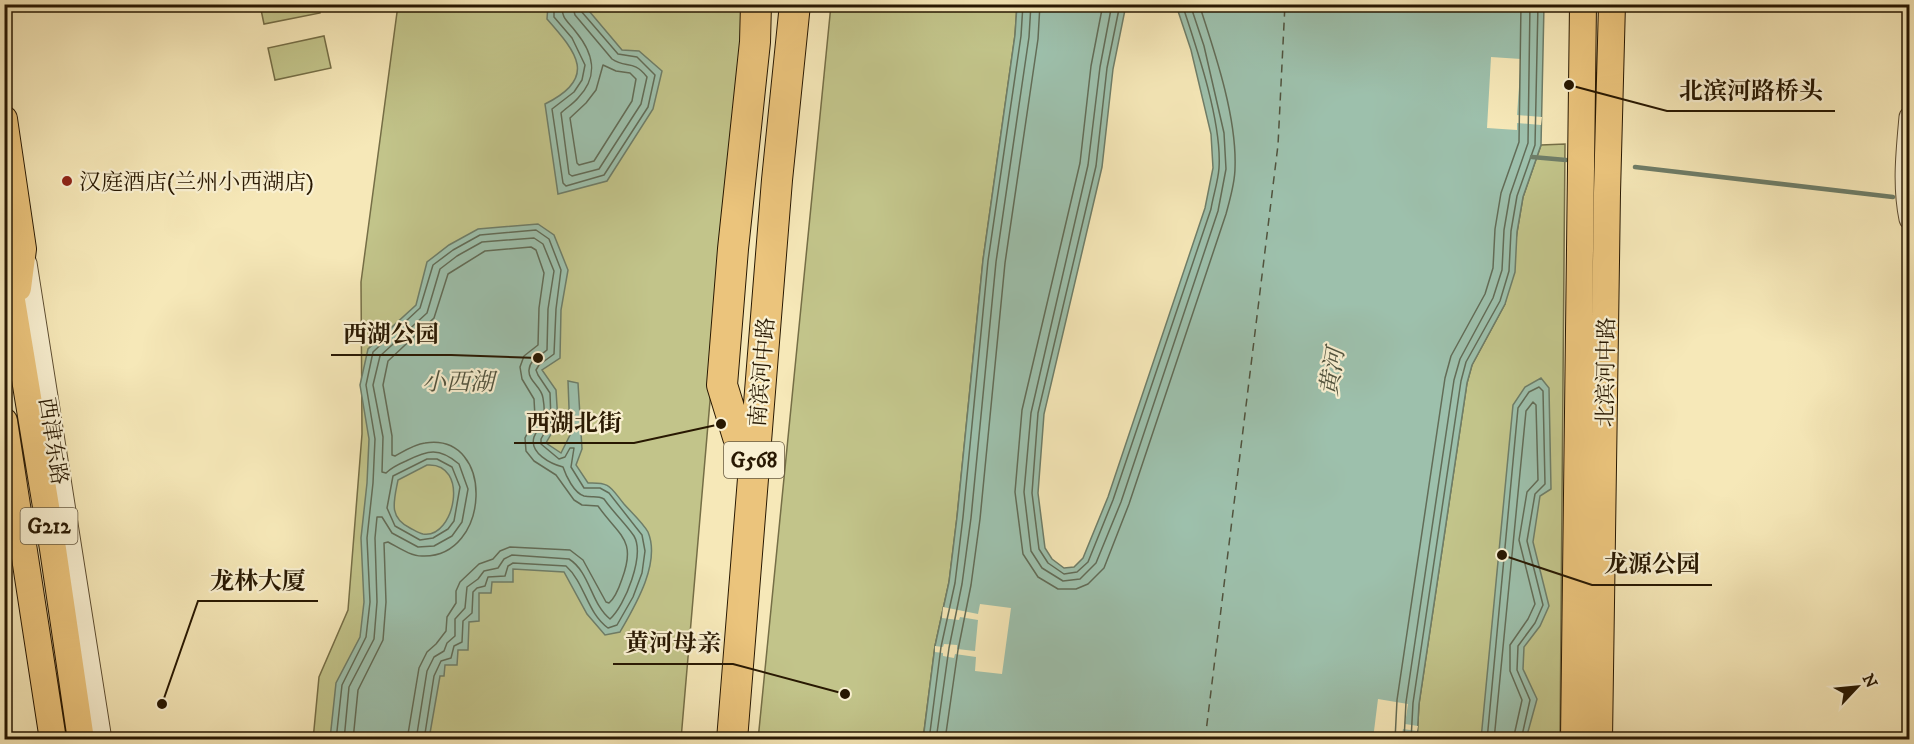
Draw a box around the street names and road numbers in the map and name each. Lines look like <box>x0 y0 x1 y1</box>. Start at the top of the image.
street label: 南滨河中路 <box>744 316 781 428</box>
street label: 北滨河中路 <box>1592 317 1621 427</box>
street label: 西津东路 <box>32 396 73 487</box>
road number: G568 <box>724 442 784 478</box>
road number: G212 <box>20 508 78 544</box>

